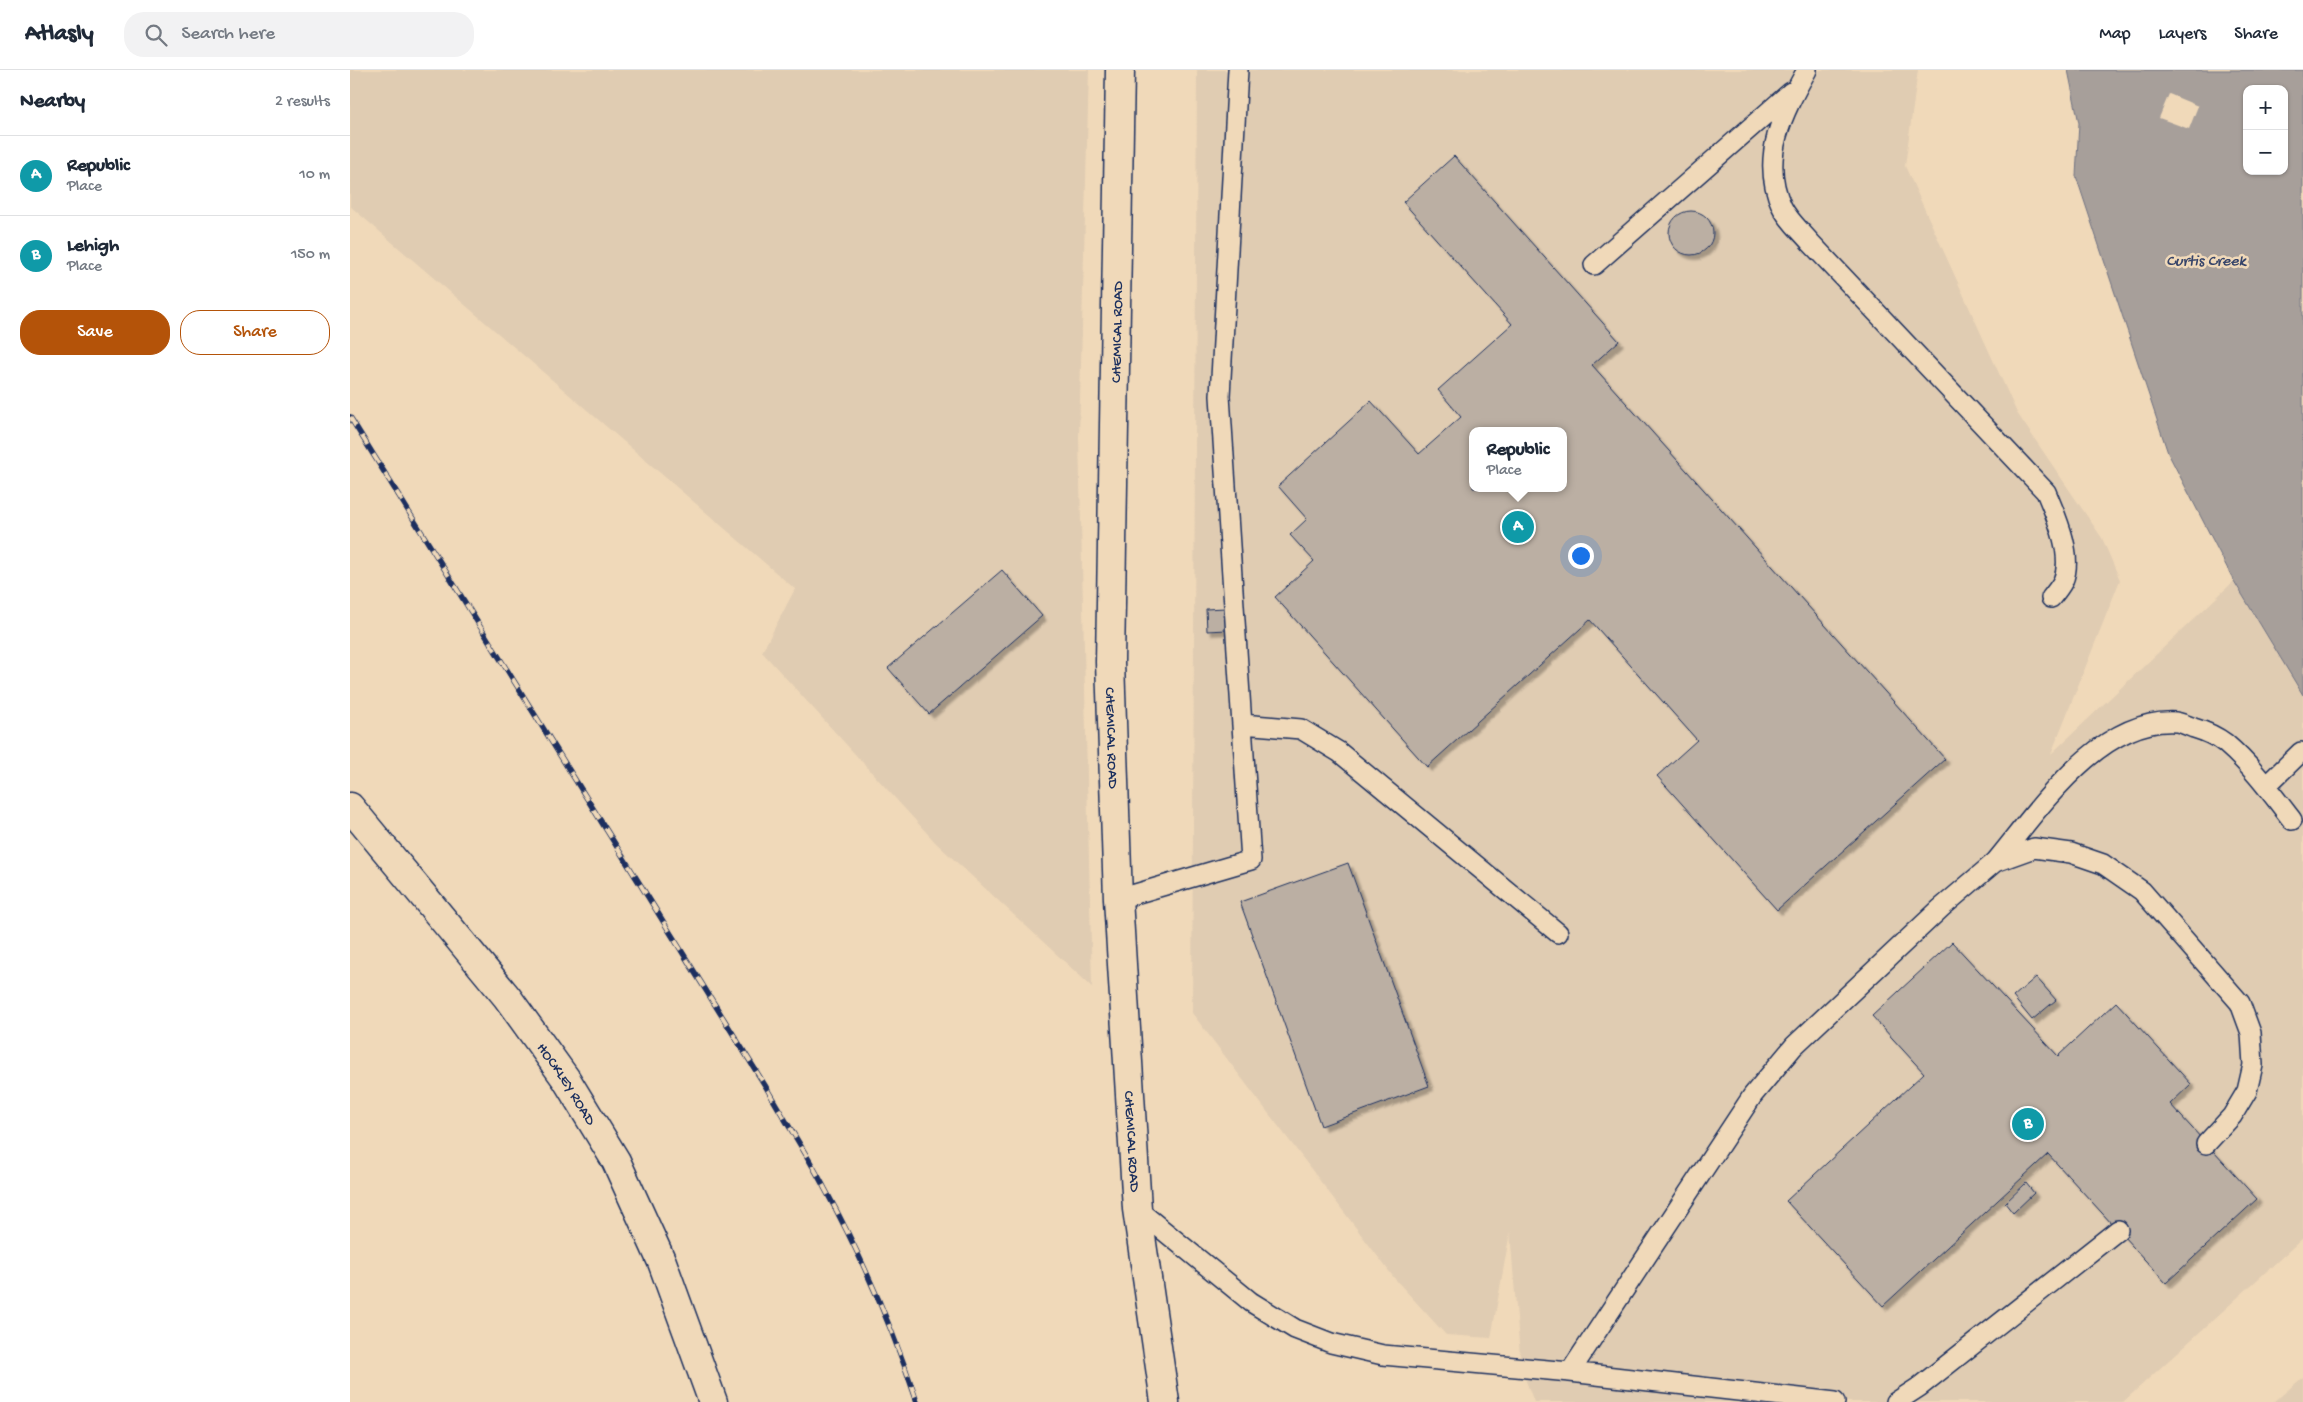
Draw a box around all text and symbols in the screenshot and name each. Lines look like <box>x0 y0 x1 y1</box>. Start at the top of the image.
search box <box>124 12 474 57</box>
text: Atlasly <box>25 20 94 49</box>
icon: search <box>142 21 170 49</box>
text: Search here <box>182 23 275 46</box>
text: Map <box>2099 24 2131 45</box>
text: Layers <box>2159 24 2206 45</box>
text: Share <box>2234 24 2278 45</box>
map controls <box>2243 85 2288 175</box>
button: + <box>2243 85 2288 130</box>
text: Nearby <box>20 90 85 115</box>
text: 2 results <box>275 93 330 112</box>
button: − <box>2243 130 2288 175</box>
text: Republic <box>67 155 130 178</box>
text: A <box>31 166 41 185</box>
text: 10 m <box>299 166 330 185</box>
text: Place <box>67 178 102 197</box>
text: Lehigh <box>67 235 119 258</box>
text: B <box>32 246 40 265</box>
text: 150 m <box>291 246 330 265</box>
water label: Curtis Creek <box>2166 253 2248 272</box>
text: Place <box>67 258 102 277</box>
street label: CHEMICAL ROAD <box>1108 281 1128 383</box>
button: Save <box>20 310 170 355</box>
button: Share <box>180 310 330 355</box>
popup <box>1469 427 1567 492</box>
text: Republic <box>1487 439 1549 462</box>
text: Place <box>1487 462 1522 481</box>
pin: A <box>1502 508 1534 546</box>
your location <box>1568 543 1594 569</box>
street label: CHEMICAL ROAD <box>1100 687 1121 789</box>
street label: HOCKLEY ROAD <box>532 1040 599 1129</box>
street label: CHEMICAL ROAD <box>1119 1090 1143 1193</box>
pin: B <box>2012 1105 2044 1143</box>

